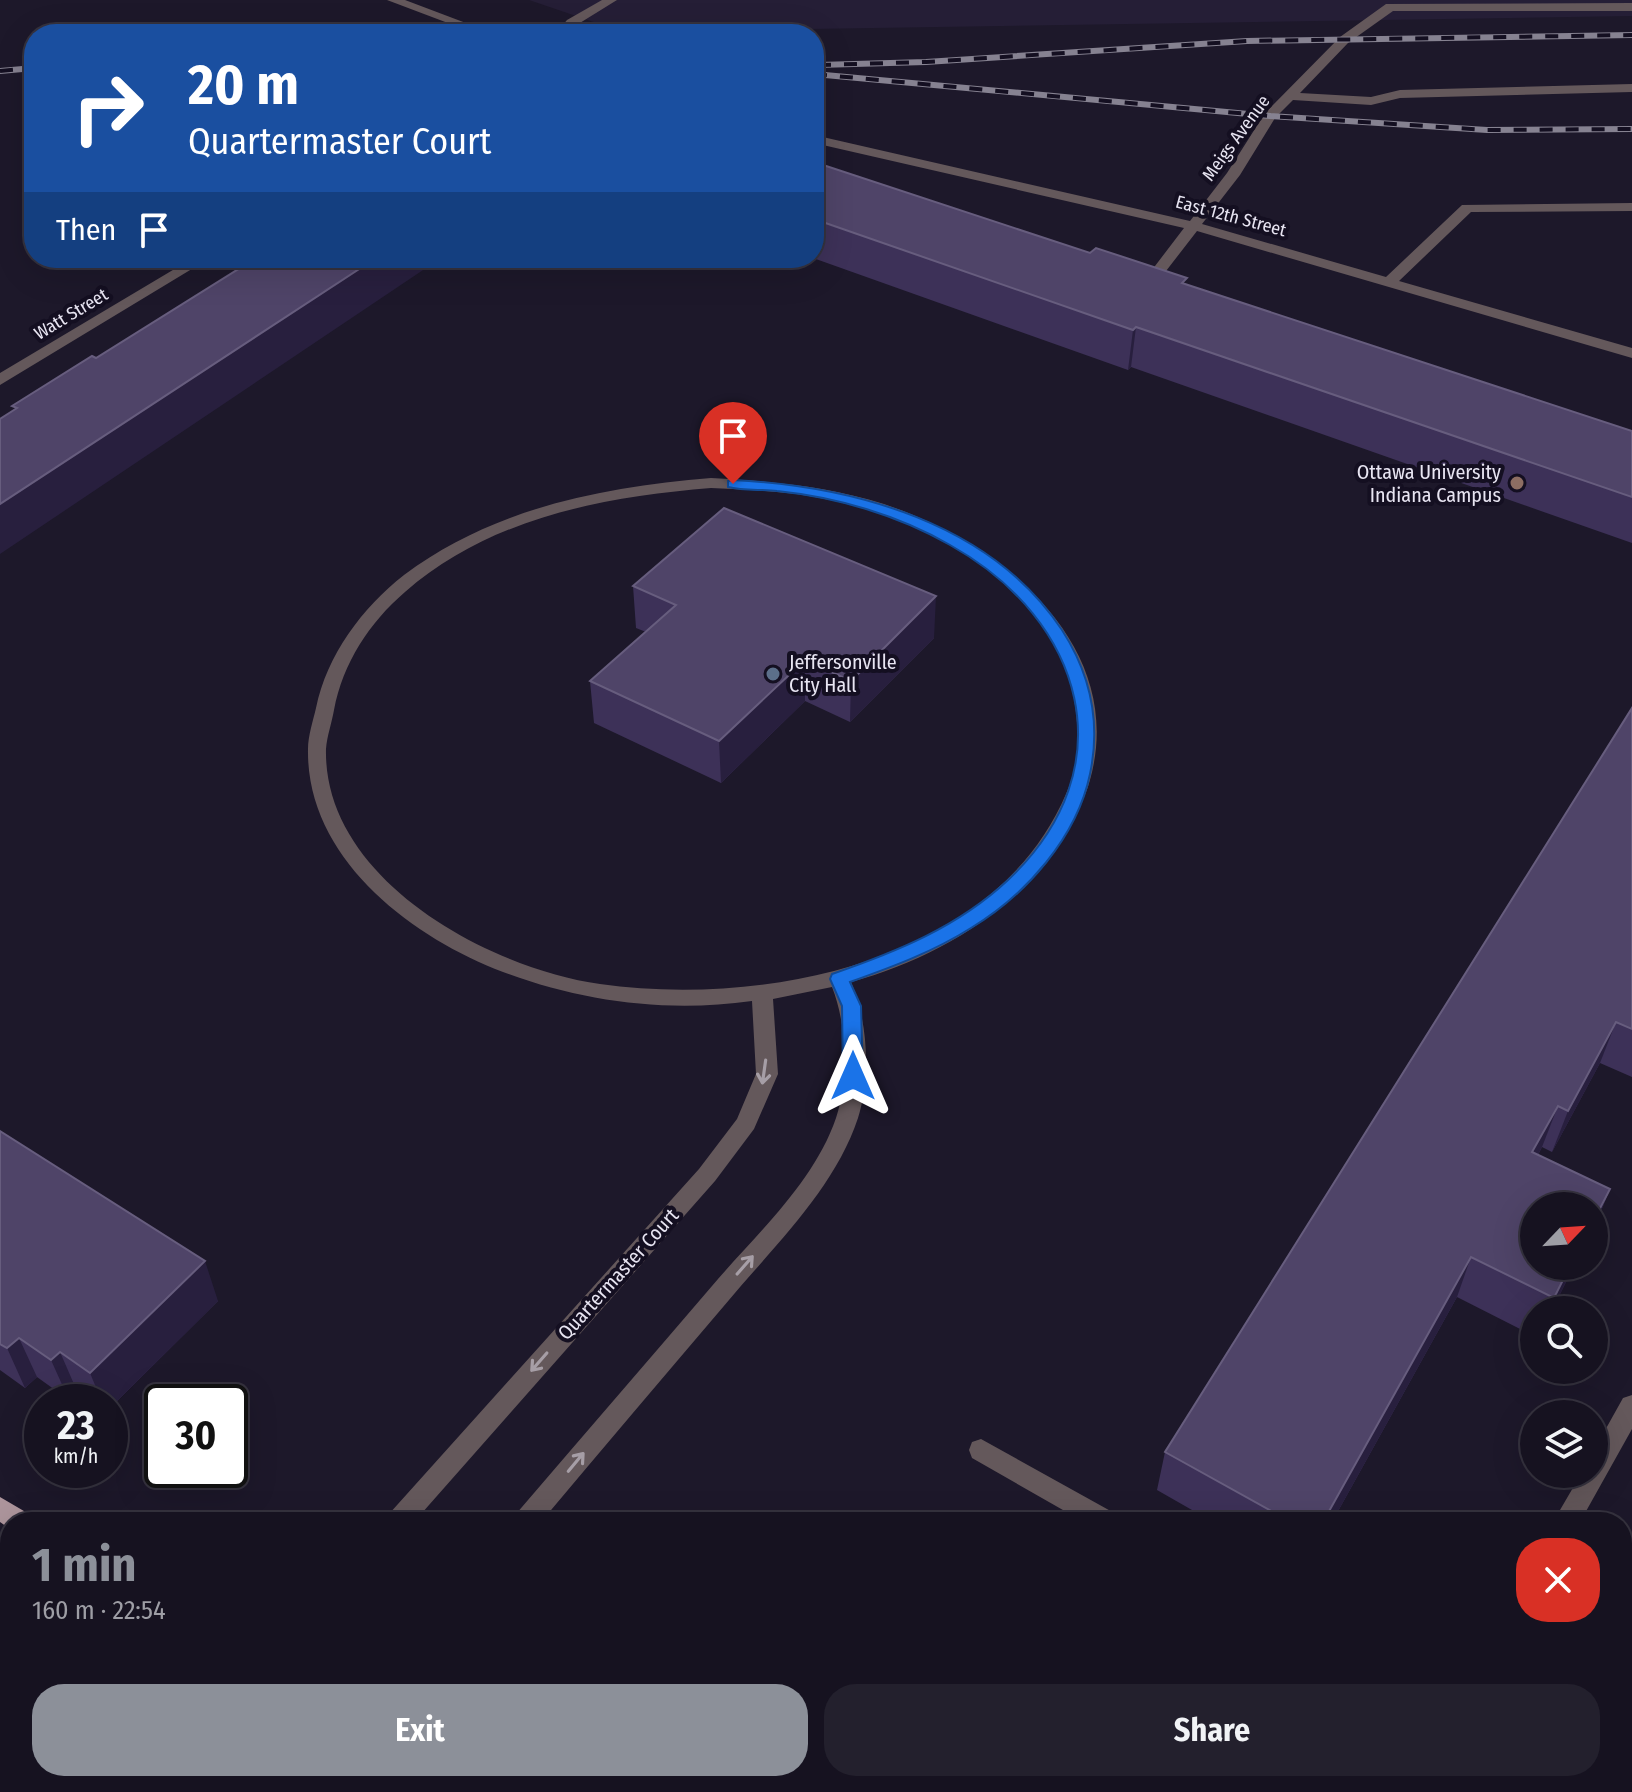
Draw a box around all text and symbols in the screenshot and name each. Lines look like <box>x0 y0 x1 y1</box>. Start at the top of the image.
text: 20 m <box>188 52 299 119</box>
icon: right <box>56 56 160 160</box>
street label: Meigs Avenue <box>1198 91 1275 185</box>
text: Quartermaster Court <box>188 120 491 164</box>
street label: East 12th Street <box>1173 191 1289 241</box>
icon: arrive <box>132 208 176 252</box>
text: Then <box>56 212 116 248</box>
street label: Watt Street <box>30 283 112 345</box>
pin <box>699 402 767 484</box>
icon: arrive <box>711 414 755 458</box>
place label: Ottawa University Indiana Campus <box>1357 460 1501 507</box>
marker: Ottawa University Indiana Campus <box>1508 474 1526 492</box>
place label: Jeffersonville City Hall <box>789 650 897 697</box>
marker: Jeffersonville City Hall <box>764 665 782 683</box>
position arrow <box>811 1034 895 1118</box>
one-way arrow <box>756 1058 771 1084</box>
north arrow <box>1520 1192 1608 1280</box>
map controls <box>1520 1192 1608 1488</box>
street label: Quartermaster Court <box>553 1203 684 1345</box>
one-way arrow <box>736 1255 754 1275</box>
button: search <box>1520 1296 1608 1384</box>
one-way arrow <box>530 1352 548 1372</box>
speed limit sign: 30 <box>144 1384 248 1488</box>
button: layers <box>1520 1400 1608 1488</box>
text: 23 <box>57 1402 95 1450</box>
text: km/h <box>54 1444 98 1468</box>
one-way arrow <box>567 1453 585 1473</box>
text: 1 min <box>32 1536 137 1594</box>
button: close <box>1516 1538 1600 1622</box>
text: 160 m · 22:54 <box>32 1595 165 1626</box>
button: Exit <box>32 1684 808 1776</box>
button: Share <box>824 1684 1600 1776</box>

